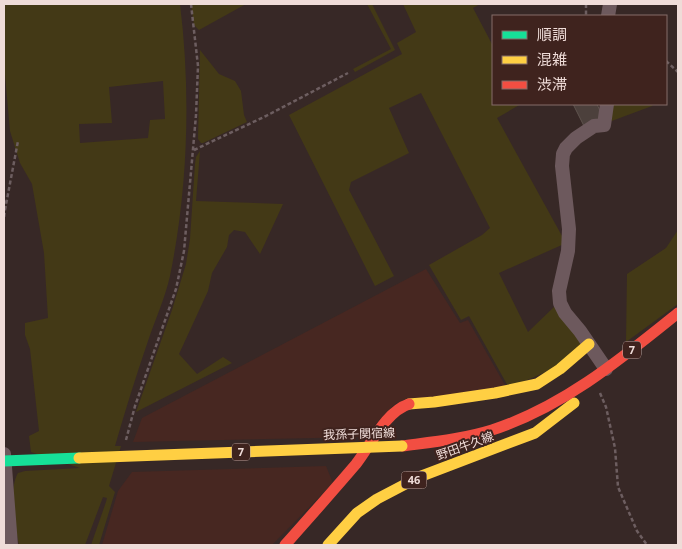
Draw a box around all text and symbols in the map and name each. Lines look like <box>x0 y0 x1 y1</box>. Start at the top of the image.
legend <box>492 15 667 105</box>
text: 順調 <box>537 24 567 44</box>
text: 混雑 <box>537 49 567 69</box>
text: 渋滞 <box>537 74 567 94</box>
road number: 7 <box>623 342 641 358</box>
street label: 我孫子関宿線 <box>323 424 395 443</box>
street label: 野田牛久線 <box>434 427 496 464</box>
road number: 7 <box>232 444 250 461</box>
road number: 46 <box>402 472 426 488</box>

